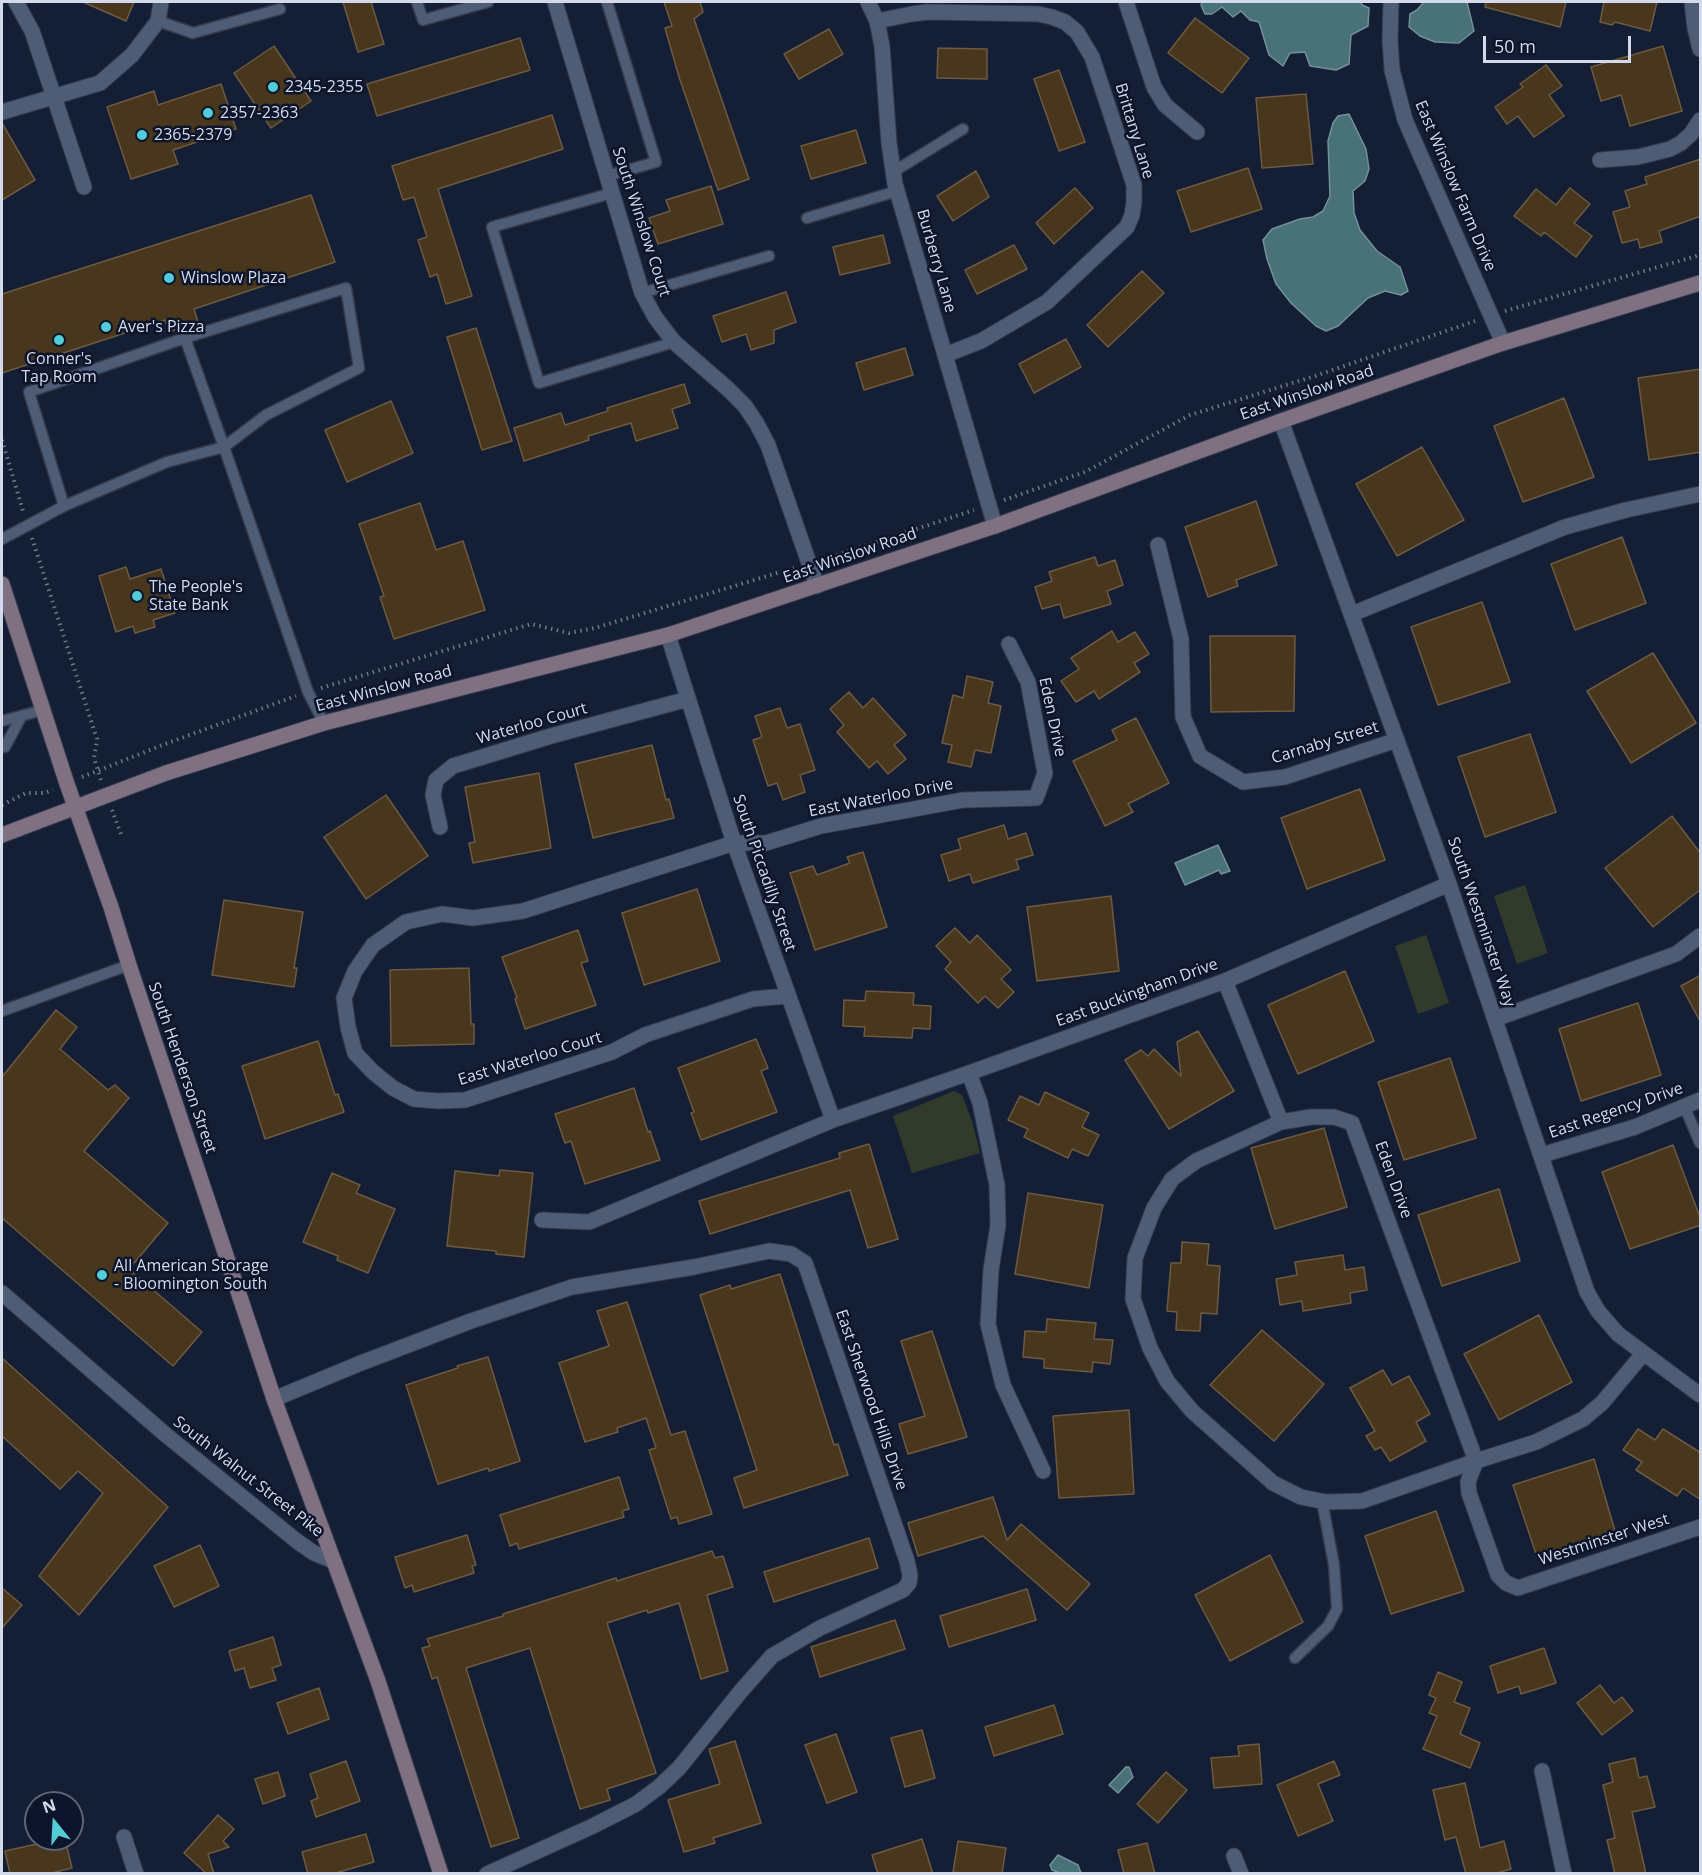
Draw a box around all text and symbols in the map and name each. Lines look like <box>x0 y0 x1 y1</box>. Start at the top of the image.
scale bar <box>1486 24 1634 62</box>
text: 50 m <box>1494 34 1536 58</box>
place label: 2345-2355 <box>285 77 363 97</box>
marker: 2345-2355 <box>266 80 280 94</box>
street label: Brittany Lane <box>1110 81 1158 181</box>
street label: East Winslow Farm Drive <box>1410 98 1500 274</box>
place label: 2357-2363 <box>220 103 298 123</box>
marker: 2357-2363 <box>201 106 215 120</box>
place label: 2365-2379 <box>154 125 232 145</box>
marker: 2365-2379 <box>135 128 149 142</box>
street label: South Winslow Court <box>608 145 674 299</box>
street label: Burberry Lane <box>912 207 960 315</box>
place label: Winslow Plaza <box>181 268 286 288</box>
marker: Winslow Plaza <box>162 271 176 285</box>
place label: Aver's Pizza <box>118 317 204 337</box>
marker: Aver's Pizza <box>99 320 113 334</box>
marker: Conner's Tap Room <box>52 333 66 347</box>
place label: Conner's Tap Room <box>21 349 97 387</box>
street label: East Winslow Road <box>1238 361 1376 425</box>
street label: East Winslow Road <box>781 524 919 588</box>
place label: The People's State Bank <box>149 577 243 615</box>
marker: The People's State Bank <box>130 589 144 603</box>
street label: East Winslow Road <box>314 662 454 716</box>
street label: Eden Drive <box>1034 675 1070 759</box>
street label: Waterloo Court <box>475 699 589 749</box>
street label: Carnaby Street <box>1269 718 1381 768</box>
street label: East Waterloo Drive <box>807 775 955 821</box>
street label: South Piccadilly Street <box>728 792 800 954</box>
street label: South Westminster Way <box>1443 835 1519 1009</box>
street label: East Buckingham Drive <box>1053 955 1221 1031</box>
street label: South Henderson Street <box>144 980 220 1156</box>
street label: East Waterloo Court <box>456 1028 604 1090</box>
street label: East Regency Drive <box>1546 1079 1686 1143</box>
street label: Eden Drive <box>1370 1139 1416 1221</box>
place label: All American Storage - Bloomington South <box>114 1256 269 1294</box>
marker: All American Storage - Bloomington South <box>95 1268 109 1282</box>
street label: East Sherwood Hills Drive <box>831 1307 911 1493</box>
street label: South Walnut Street Pike <box>169 1412 327 1542</box>
street label: Westminster West <box>1536 1510 1672 1570</box>
north arrow <box>24 1791 84 1851</box>
text: N <box>39 1793 59 1818</box>

